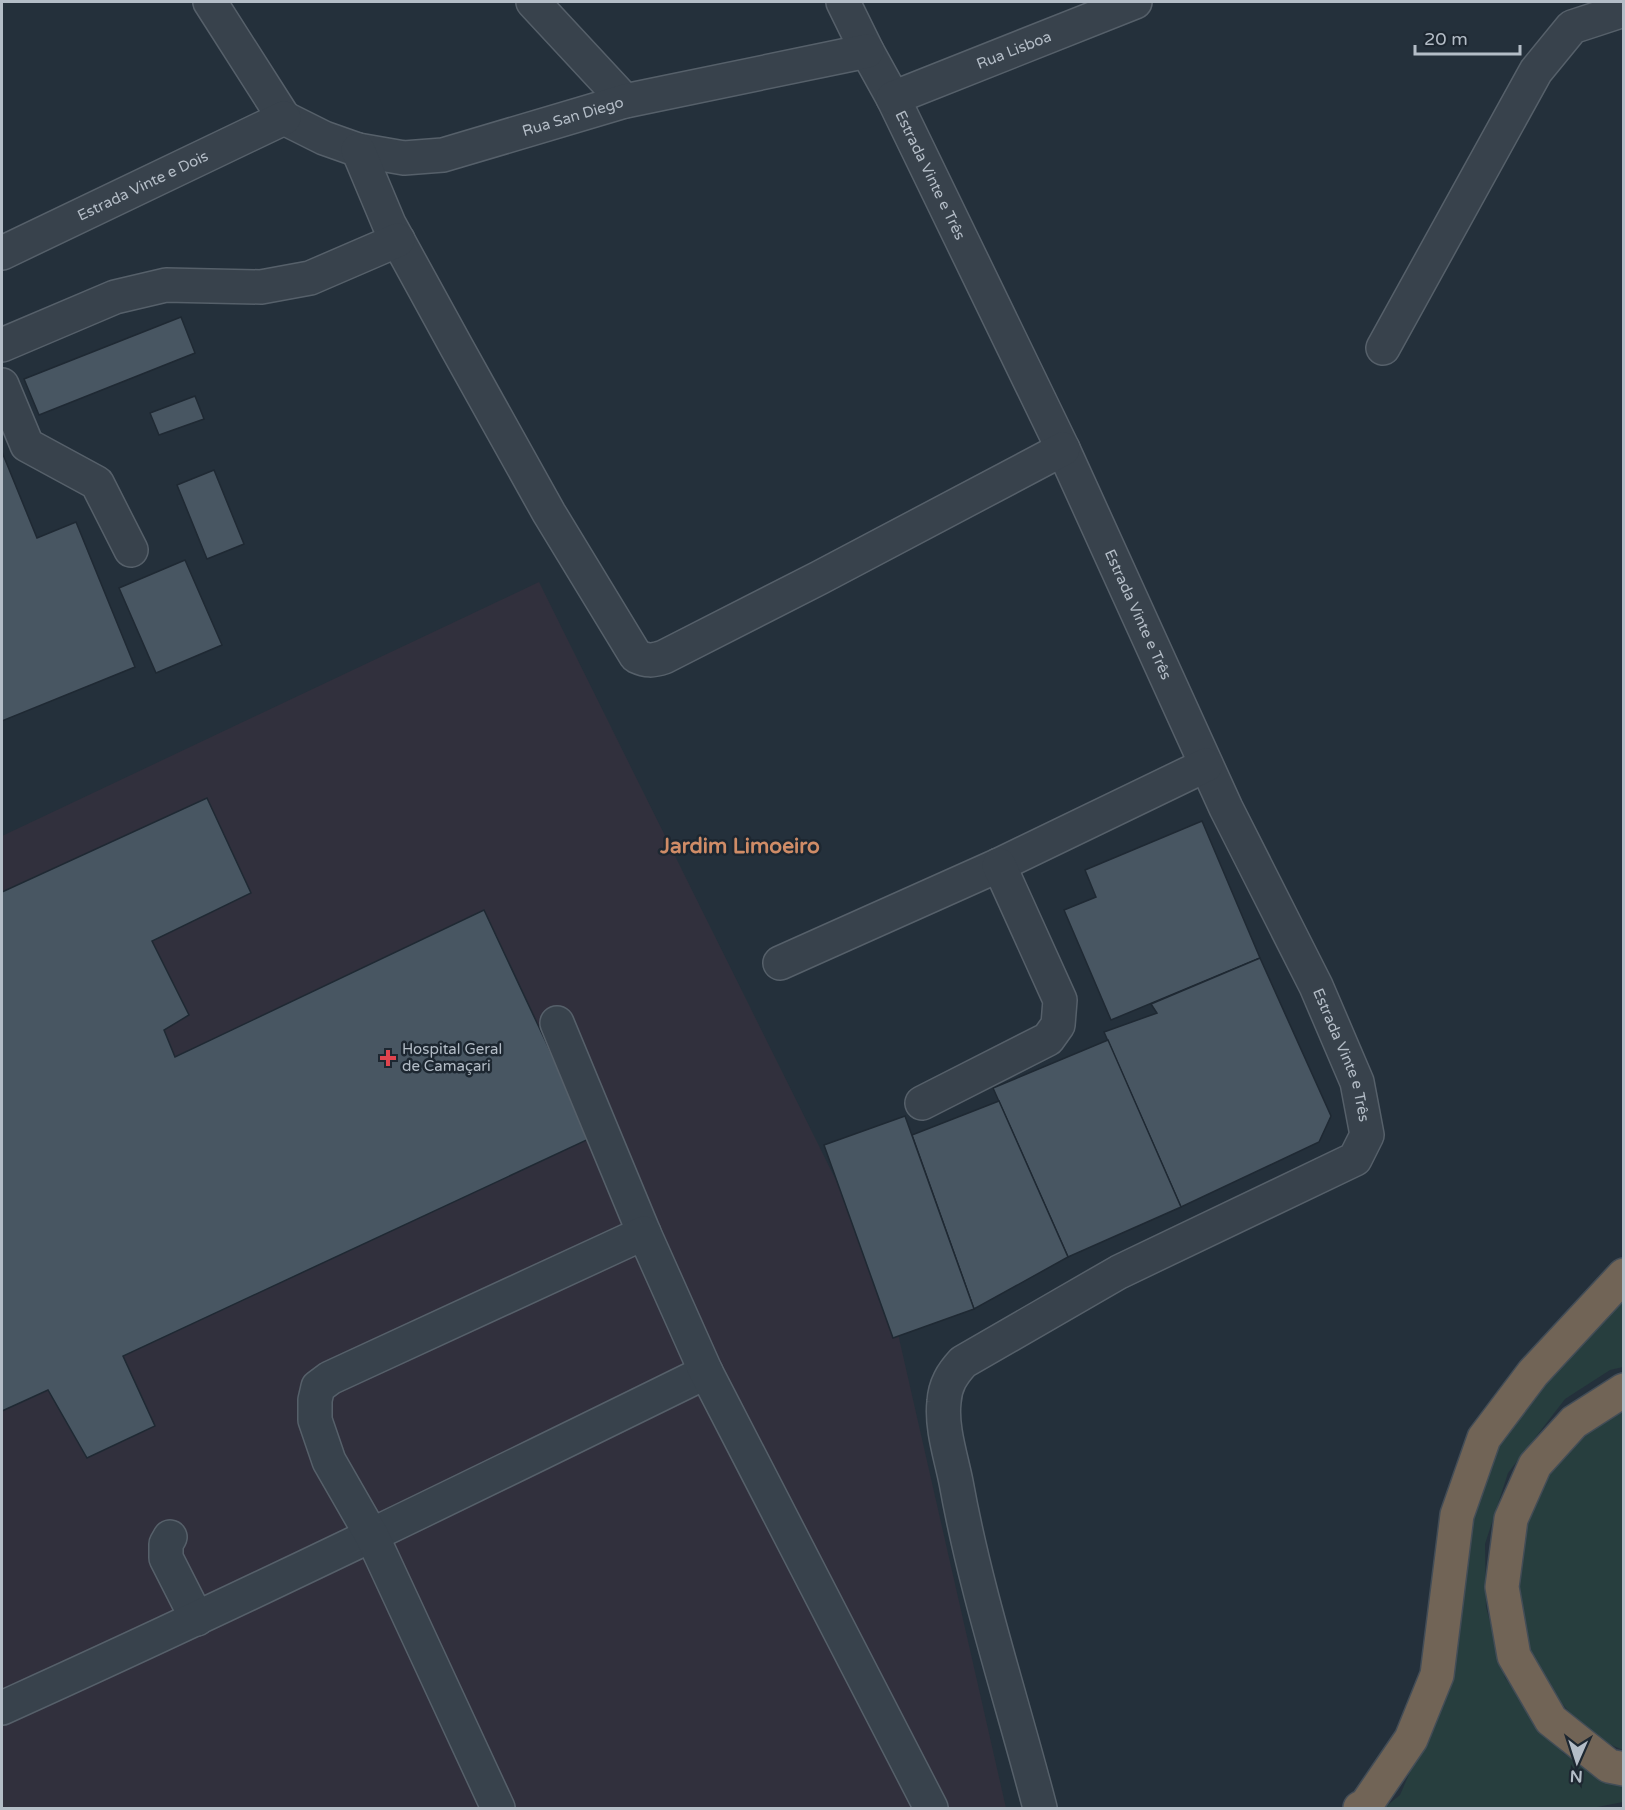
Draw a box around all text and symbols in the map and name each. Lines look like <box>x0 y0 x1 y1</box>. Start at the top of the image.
scale bar <box>1415 18 1520 56</box>
street label: Rua Lisboa <box>974 27 1054 73</box>
text: 20 m <box>1424 28 1468 50</box>
street label: Rua San Diego <box>520 93 626 140</box>
street label: Estrada Vinte e Três <box>891 108 969 243</box>
street label: Estrada Vinte e Dois <box>74 147 211 225</box>
street label: Estrada Vinte e Três <box>1101 546 1176 683</box>
district label: Jardim Limoeiro <box>659 834 820 859</box>
street label: Estrada Vinte e Três <box>1309 986 1373 1123</box>
place label: Hospital Geral de Camaçari <box>402 1040 502 1075</box>
marker: Hospital Geral de Camaçari <box>379 1049 397 1067</box>
north arrow <box>1547 1732 1607 1792</box>
text: N <box>1569 1766 1583 1786</box>

